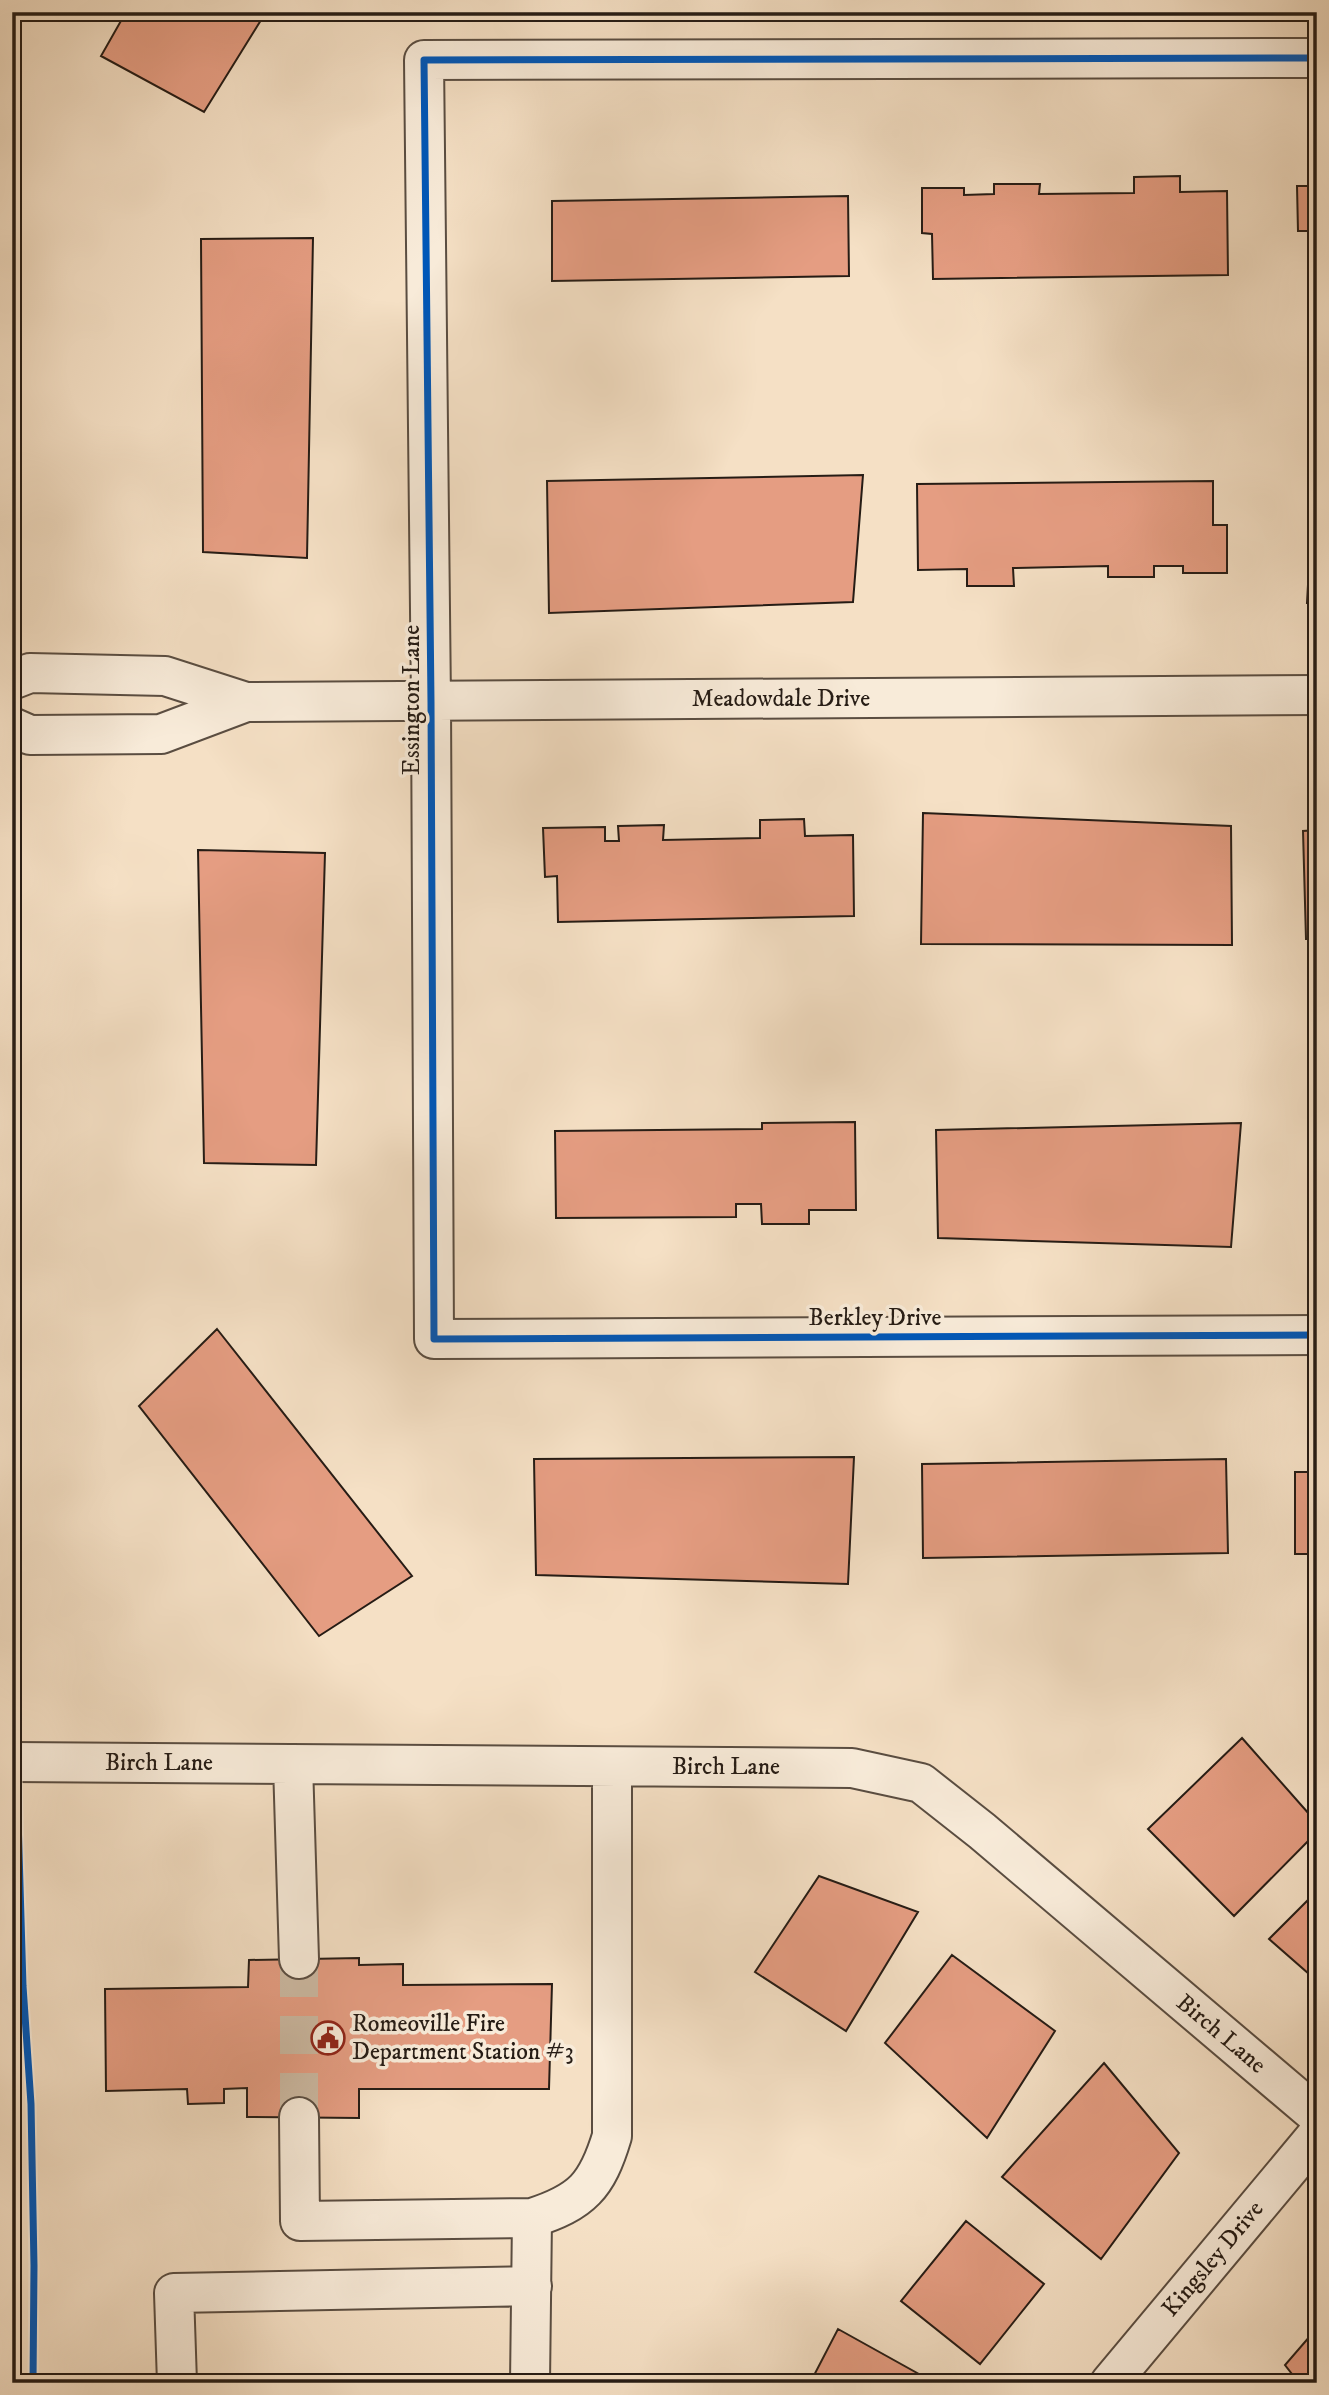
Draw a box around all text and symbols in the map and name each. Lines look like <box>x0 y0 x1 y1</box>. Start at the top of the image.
street label: Essington Lane <box>397 625 427 775</box>
street label: Meadowdale Drive <box>692 684 870 714</box>
street label: Berkley Drive <box>809 1303 941 1333</box>
street label: Birch Lane <box>105 1748 213 1778</box>
street label: Birch Lane <box>672 1752 780 1782</box>
street label: Birch Lane <box>1170 1988 1272 2080</box>
place label: Romeoville Fire Department Station #3 <box>352 2009 574 2067</box>
public building icon: Romeoville Fire Department Station #3 <box>309 2019 347 2057</box>
street label: Kingsley Drive <box>1156 2195 1270 2323</box>

